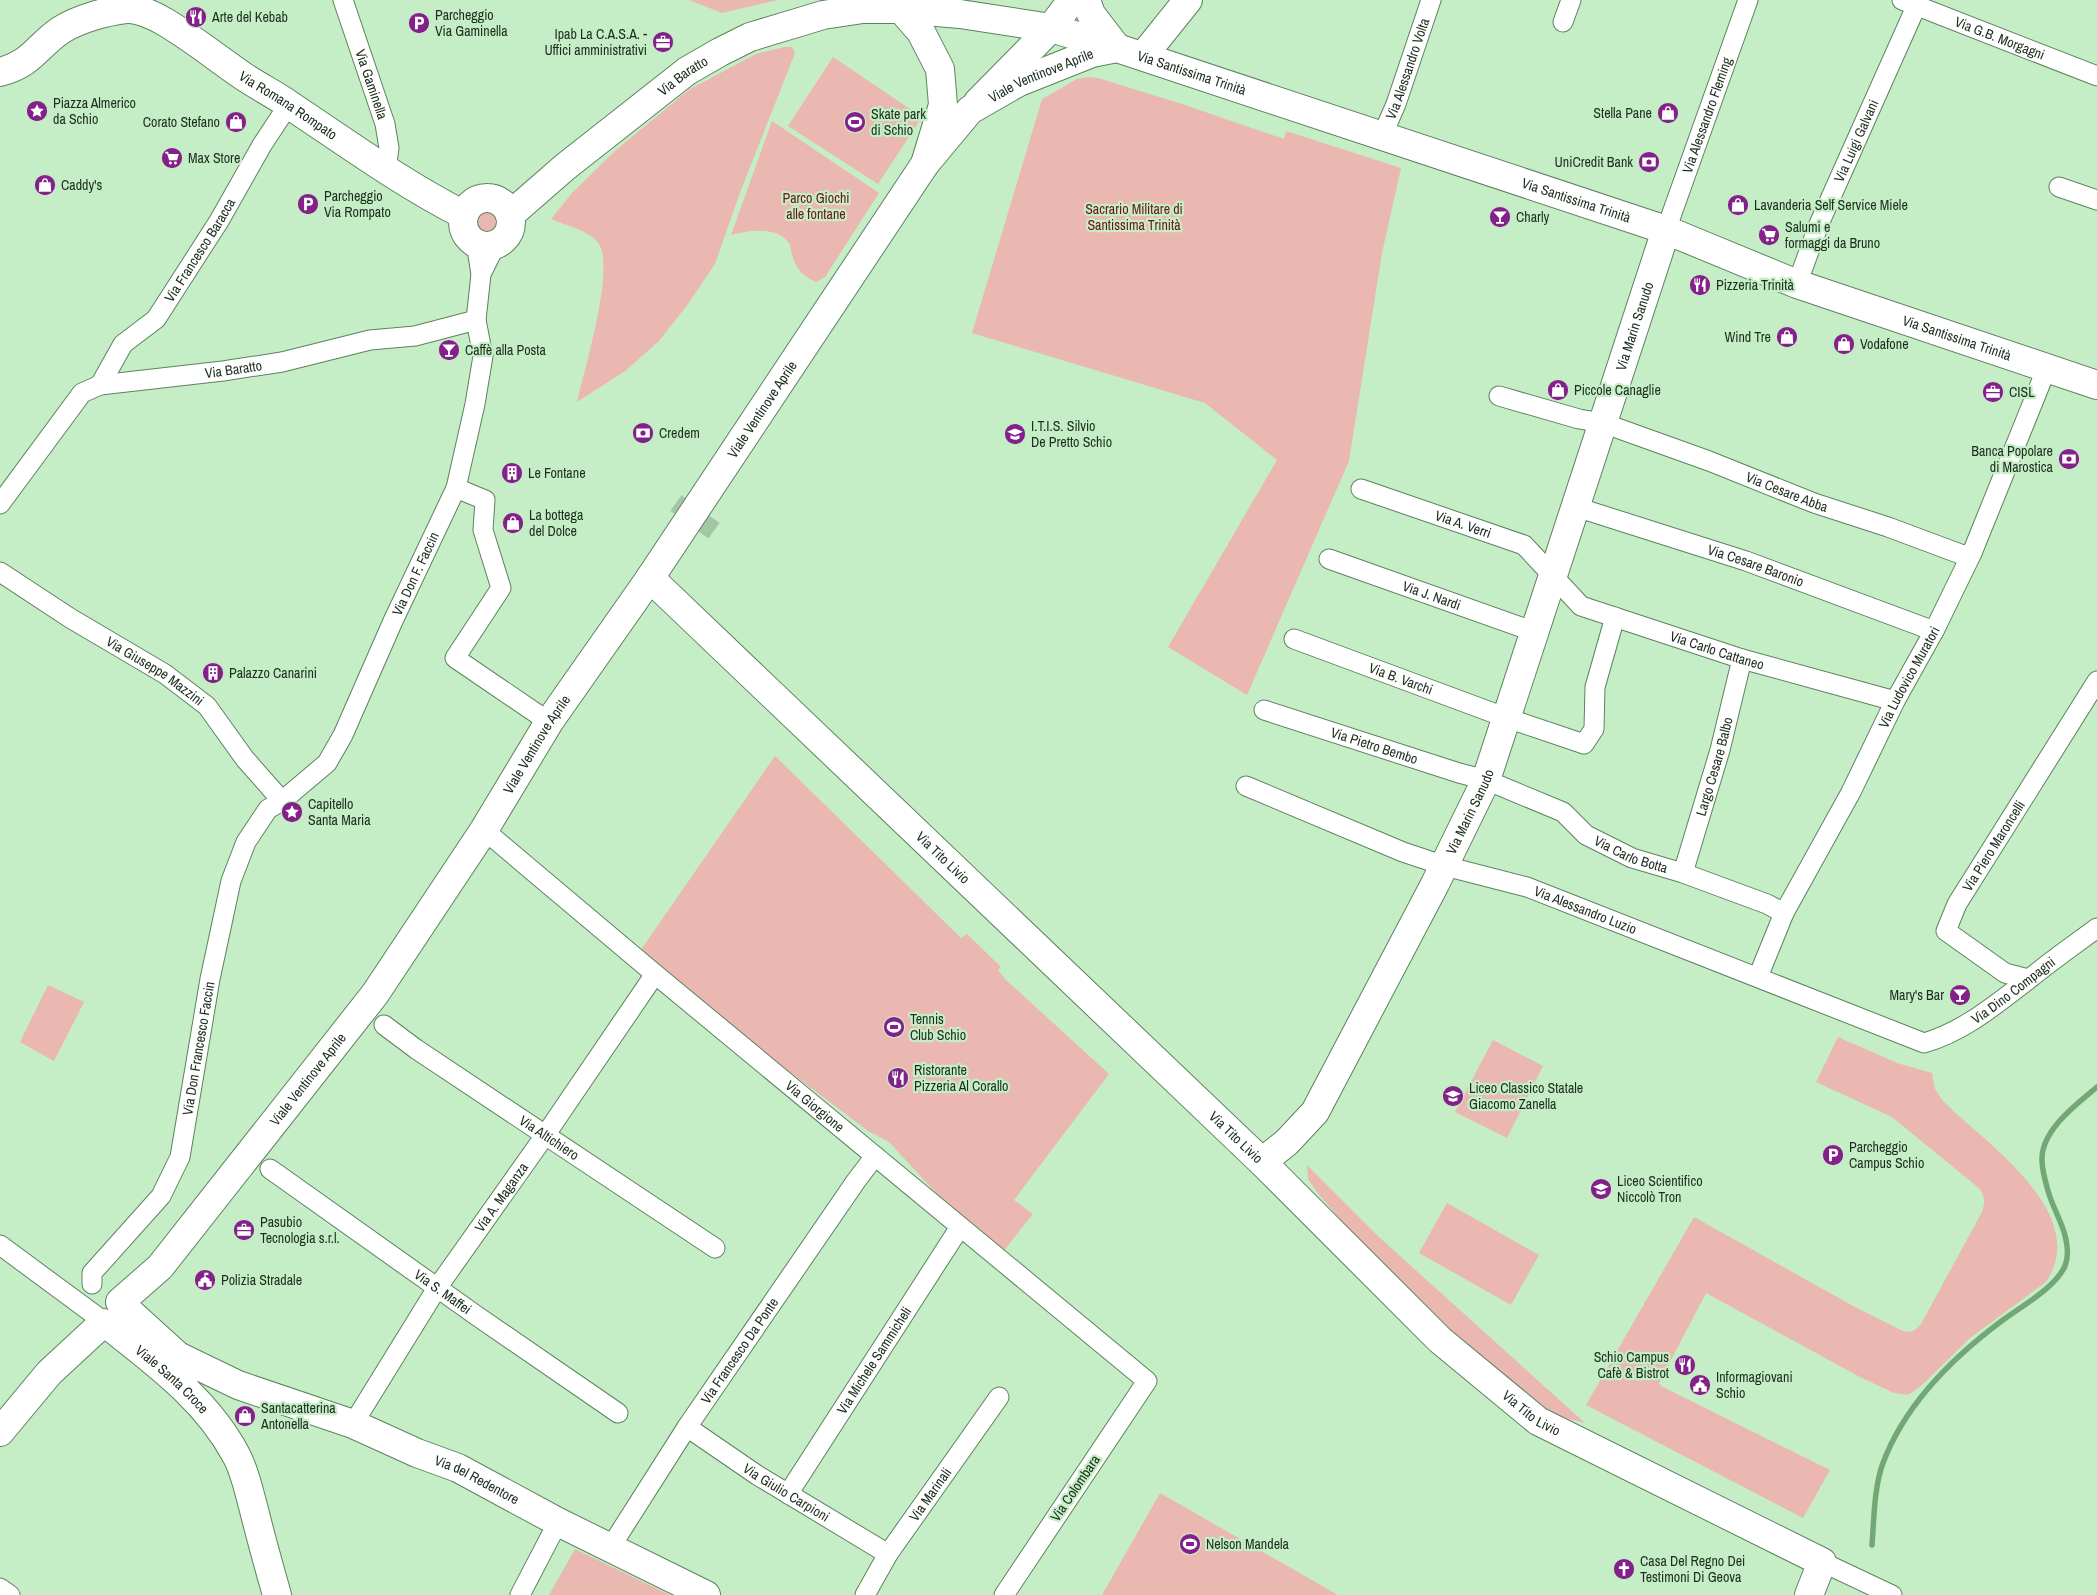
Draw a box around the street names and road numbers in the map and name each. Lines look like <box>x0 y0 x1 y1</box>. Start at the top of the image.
street label: Via G.B. Morgagni <box>1952 12 2047 64</box>
street label: Via Alessandro Volta <box>1381 15 1433 122</box>
street label: Viale Ventinove Aprile <box>985 44 1096 107</box>
street label: Via Santissima Trinità <box>1135 46 1249 99</box>
street label: Via Gaminella <box>351 47 392 122</box>
street label: Via Baratto <box>654 52 711 100</box>
street label: Via Alessandro Fleming <box>1678 54 1736 175</box>
street label: Via Romana Rompato <box>235 67 341 144</box>
street label: Via Luigi Galvani <box>1830 97 1882 185</box>
street label: Via Santissima Trinità <box>1519 174 1633 227</box>
street label: Via Francesco Baracca <box>160 195 239 305</box>
street label: Via Marin Sanudo <box>1612 279 1657 373</box>
street label: Via Santissima Trinità <box>1900 311 2014 365</box>
street label: Via Baratto <box>204 356 263 382</box>
street label: Viale Ventinove Aprile <box>723 357 801 461</box>
street label: Via Cesare Abba <box>1743 468 1831 516</box>
street label: Via A. Verri <box>1433 506 1493 542</box>
street label: Via Don F. Faccin <box>388 529 443 619</box>
street label: Via Cesare Baronio <box>1705 540 1806 591</box>
street label: Via J. Nardi <box>1400 577 1463 614</box>
street label: Via Ludovico Muratori <box>1874 624 1944 731</box>
street label: Via Carlo Cattaneo <box>1668 627 1766 674</box>
street label: Via Giuseppe Mazzini <box>103 632 208 709</box>
street label: Via B. Varchi <box>1366 659 1435 699</box>
street label: Viale Ventinove Aprile <box>499 692 574 797</box>
street label: Largo Cesare Balbo <box>1692 715 1737 818</box>
street label: Via Pietro Bembo <box>1329 723 1420 768</box>
street label: Via Marin Sanudo <box>1442 767 1498 857</box>
street label: Via Piero Maroncelli <box>1958 797 2029 895</box>
street label: Via Tito Livio <box>912 828 974 887</box>
street label: Via Carlo Botta <box>1591 832 1670 877</box>
street label: Via Alessandro Luzio <box>1532 882 1639 938</box>
street label: Via Dino Compagni <box>1968 953 2059 1028</box>
street label: Via Don Francesco Faccin <box>178 980 218 1117</box>
street label: Viale Ventinove Aprile <box>266 1029 350 1129</box>
street label: Via Giorgione <box>782 1077 848 1136</box>
street label: Via Tito Livio <box>1205 1107 1267 1167</box>
street label: Via Altichiero <box>516 1111 583 1164</box>
street label: Via A. Maganza <box>470 1159 532 1236</box>
street label: Via S. Maffei <box>411 1265 475 1318</box>
street label: Via Francesco Da Ponte <box>697 1294 782 1407</box>
street label: Via Michele Sammicheli <box>833 1303 915 1418</box>
street label: Viale Santa Croce <box>132 1341 213 1417</box>
street label: Via Tito Livio <box>1499 1386 1564 1440</box>
street label: Via del Redentore <box>432 1451 522 1508</box>
street label: Via Colombara <box>1046 1451 1104 1525</box>
street label: Via Giulio Carpioni <box>740 1459 833 1526</box>
street label: Via Marinali <box>905 1464 955 1525</box>

